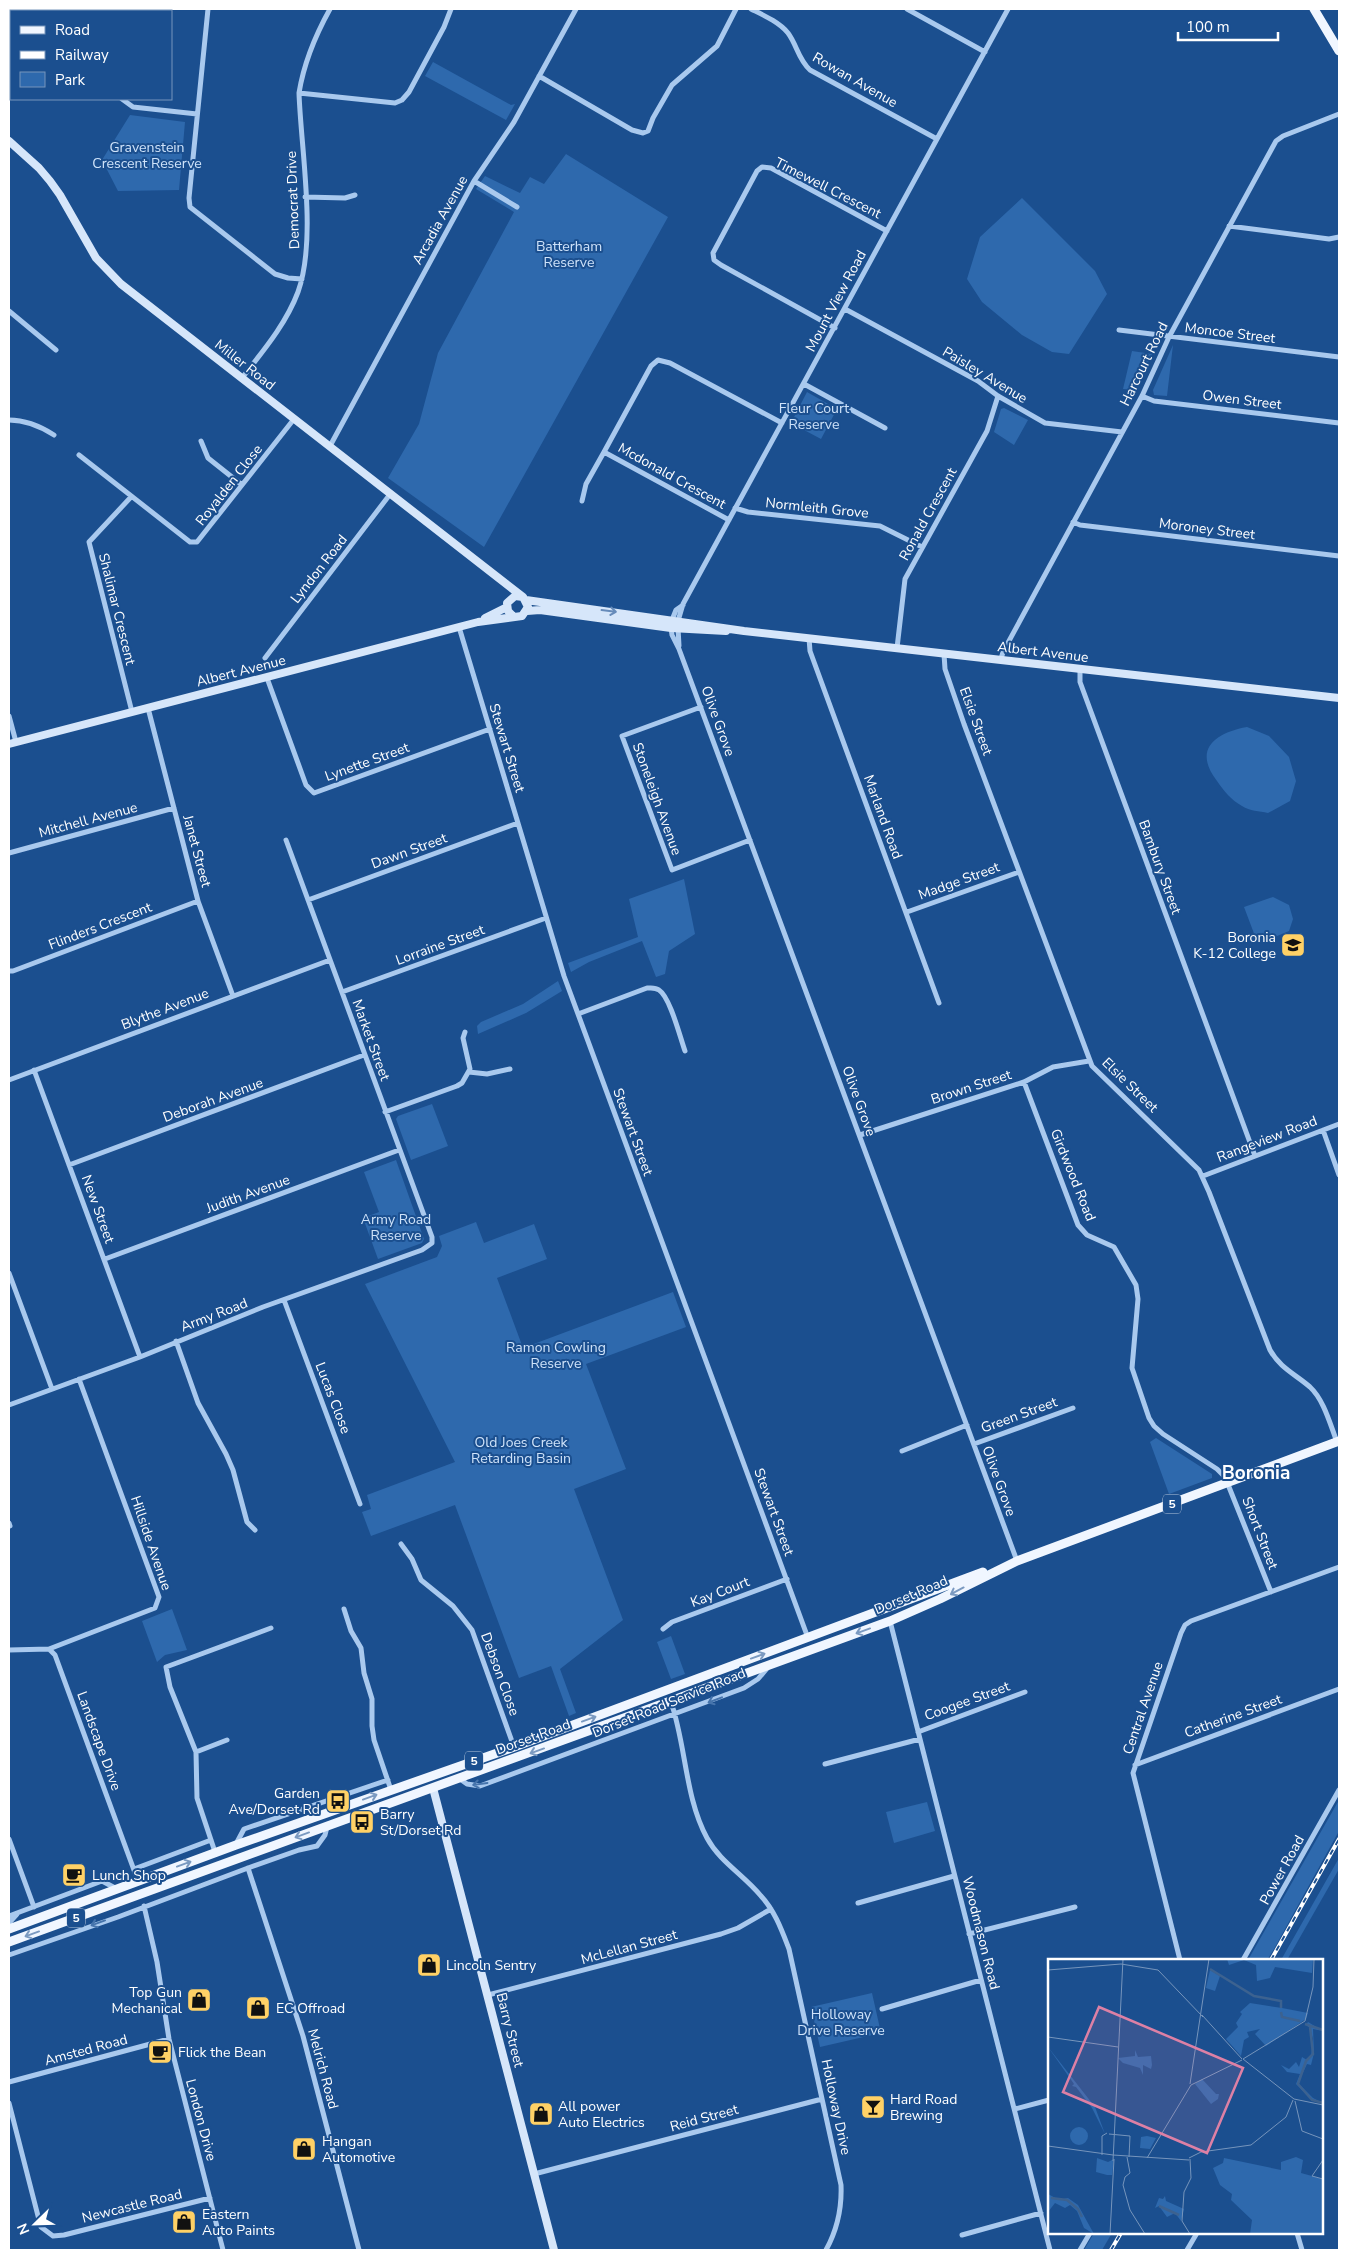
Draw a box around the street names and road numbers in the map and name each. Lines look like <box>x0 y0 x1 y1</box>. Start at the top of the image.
street label: Rowan Avenue <box>809 48 901 112</box>
street label: Democrat Drive <box>282 151 304 249</box>
street label: Timewell Crescent <box>771 153 885 223</box>
street label: Arcadia Avenue <box>408 172 472 268</box>
street label: Mount View Road <box>801 247 871 355</box>
street label: Moncoe Street <box>1184 318 1276 348</box>
street label: Harcourt Road <box>1115 319 1173 409</box>
street label: Miller Road <box>211 335 279 395</box>
street label: Paisley Avenue <box>939 342 1031 408</box>
street label: Owen Street <box>1201 386 1283 414</box>
street label: Mcdonald Crescent <box>615 438 729 514</box>
street label: Royalden Close <box>191 441 267 529</box>
street label: Ronald Crescent <box>895 464 961 564</box>
street label: Normleith Grove <box>764 493 870 523</box>
street label: Moroney Street <box>1158 514 1256 544</box>
street label: Lyndon Road <box>286 531 352 607</box>
street label: Shalimar Crescent <box>94 551 140 667</box>
street label: Albert Avenue <box>996 637 1090 667</box>
street label: Albert Avenue <box>194 651 288 691</box>
street label: Olive Grove <box>696 683 740 759</box>
street label: Elsie Street <box>955 684 997 758</box>
street label: Stewart Street <box>484 701 530 795</box>
street label: Lynette Street <box>322 738 412 786</box>
street label: Stoneleigh Avenue <box>628 740 686 858</box>
street label: Marland Road <box>859 772 907 862</box>
street label: Mitchell Avenue <box>37 798 139 842</box>
street label: Janet Street <box>178 812 216 889</box>
street label: Bambury Street <box>1134 817 1186 917</box>
street label: Dawn Street <box>369 828 450 873</box>
street label: Madge Street <box>916 858 1002 904</box>
street label: Flinders Crescent <box>46 898 154 954</box>
street label: Lorraine Street <box>393 920 487 970</box>
street label: Blythe Avenue <box>118 984 212 1034</box>
street label: Market Street <box>347 997 395 1083</box>
street label: Elsie Street <box>1098 1053 1162 1117</box>
street label: Olive Grove <box>837 1063 881 1139</box>
street label: Brown Street <box>928 1065 1014 1109</box>
street label: Deborah Avenue <box>160 1073 266 1127</box>
street label: Stewart Street <box>608 1086 658 1179</box>
street label: Rangeview Road <box>1214 1111 1320 1167</box>
street label: Girdwood Road <box>1046 1126 1100 1224</box>
street label: Judith Avenue <box>203 1170 293 1218</box>
street label: New Street <box>77 1172 119 1246</box>
street label: Army Road <box>178 1293 250 1337</box>
street label: Lucas Close <box>311 1360 355 1436</box>
street label: Green Street <box>978 1392 1060 1438</box>
street label: Olive Grove <box>977 1443 1021 1519</box>
street label: Stewart Street <box>749 1466 799 1559</box>
street label: Hillside Avenue <box>126 1493 176 1593</box>
street label: Short Street <box>1237 1494 1283 1572</box>
road number: 5 <box>1163 1495 1181 1514</box>
street label: Dorset Road <box>871 1571 951 1619</box>
street label: Kay Court <box>688 1572 752 1612</box>
street label: Debson Close <box>476 1630 524 1718</box>
street label: Central Avenue <box>1118 1659 1168 1757</box>
street label: Dorset Road Service Road <box>589 1663 749 1743</box>
street label: Coogee Street <box>922 1677 1012 1725</box>
street label: Landscape Drive <box>72 1689 126 1793</box>
street label: Catherine Street <box>1182 1690 1284 1742</box>
street label: Dorset Road <box>493 1715 573 1759</box>
road number: 5 <box>465 1752 483 1770</box>
street label: Power Road <box>1255 1832 1309 1908</box>
street label: Woodmason Road <box>958 1874 1004 1992</box>
road number: 5 <box>67 1909 85 1928</box>
street label: McLellan Street <box>579 1925 679 1969</box>
street label: Barry Street <box>492 1991 528 2069</box>
street label: Melrich Road <box>303 2027 343 2111</box>
street label: Amsted Road <box>42 2030 130 2070</box>
street label: Holloway Drive <box>817 2057 855 2157</box>
street label: London Drive <box>181 2077 221 2163</box>
street label: Reid Street <box>668 2100 740 2136</box>
street label: Newcastle Road <box>80 2184 184 2228</box>

